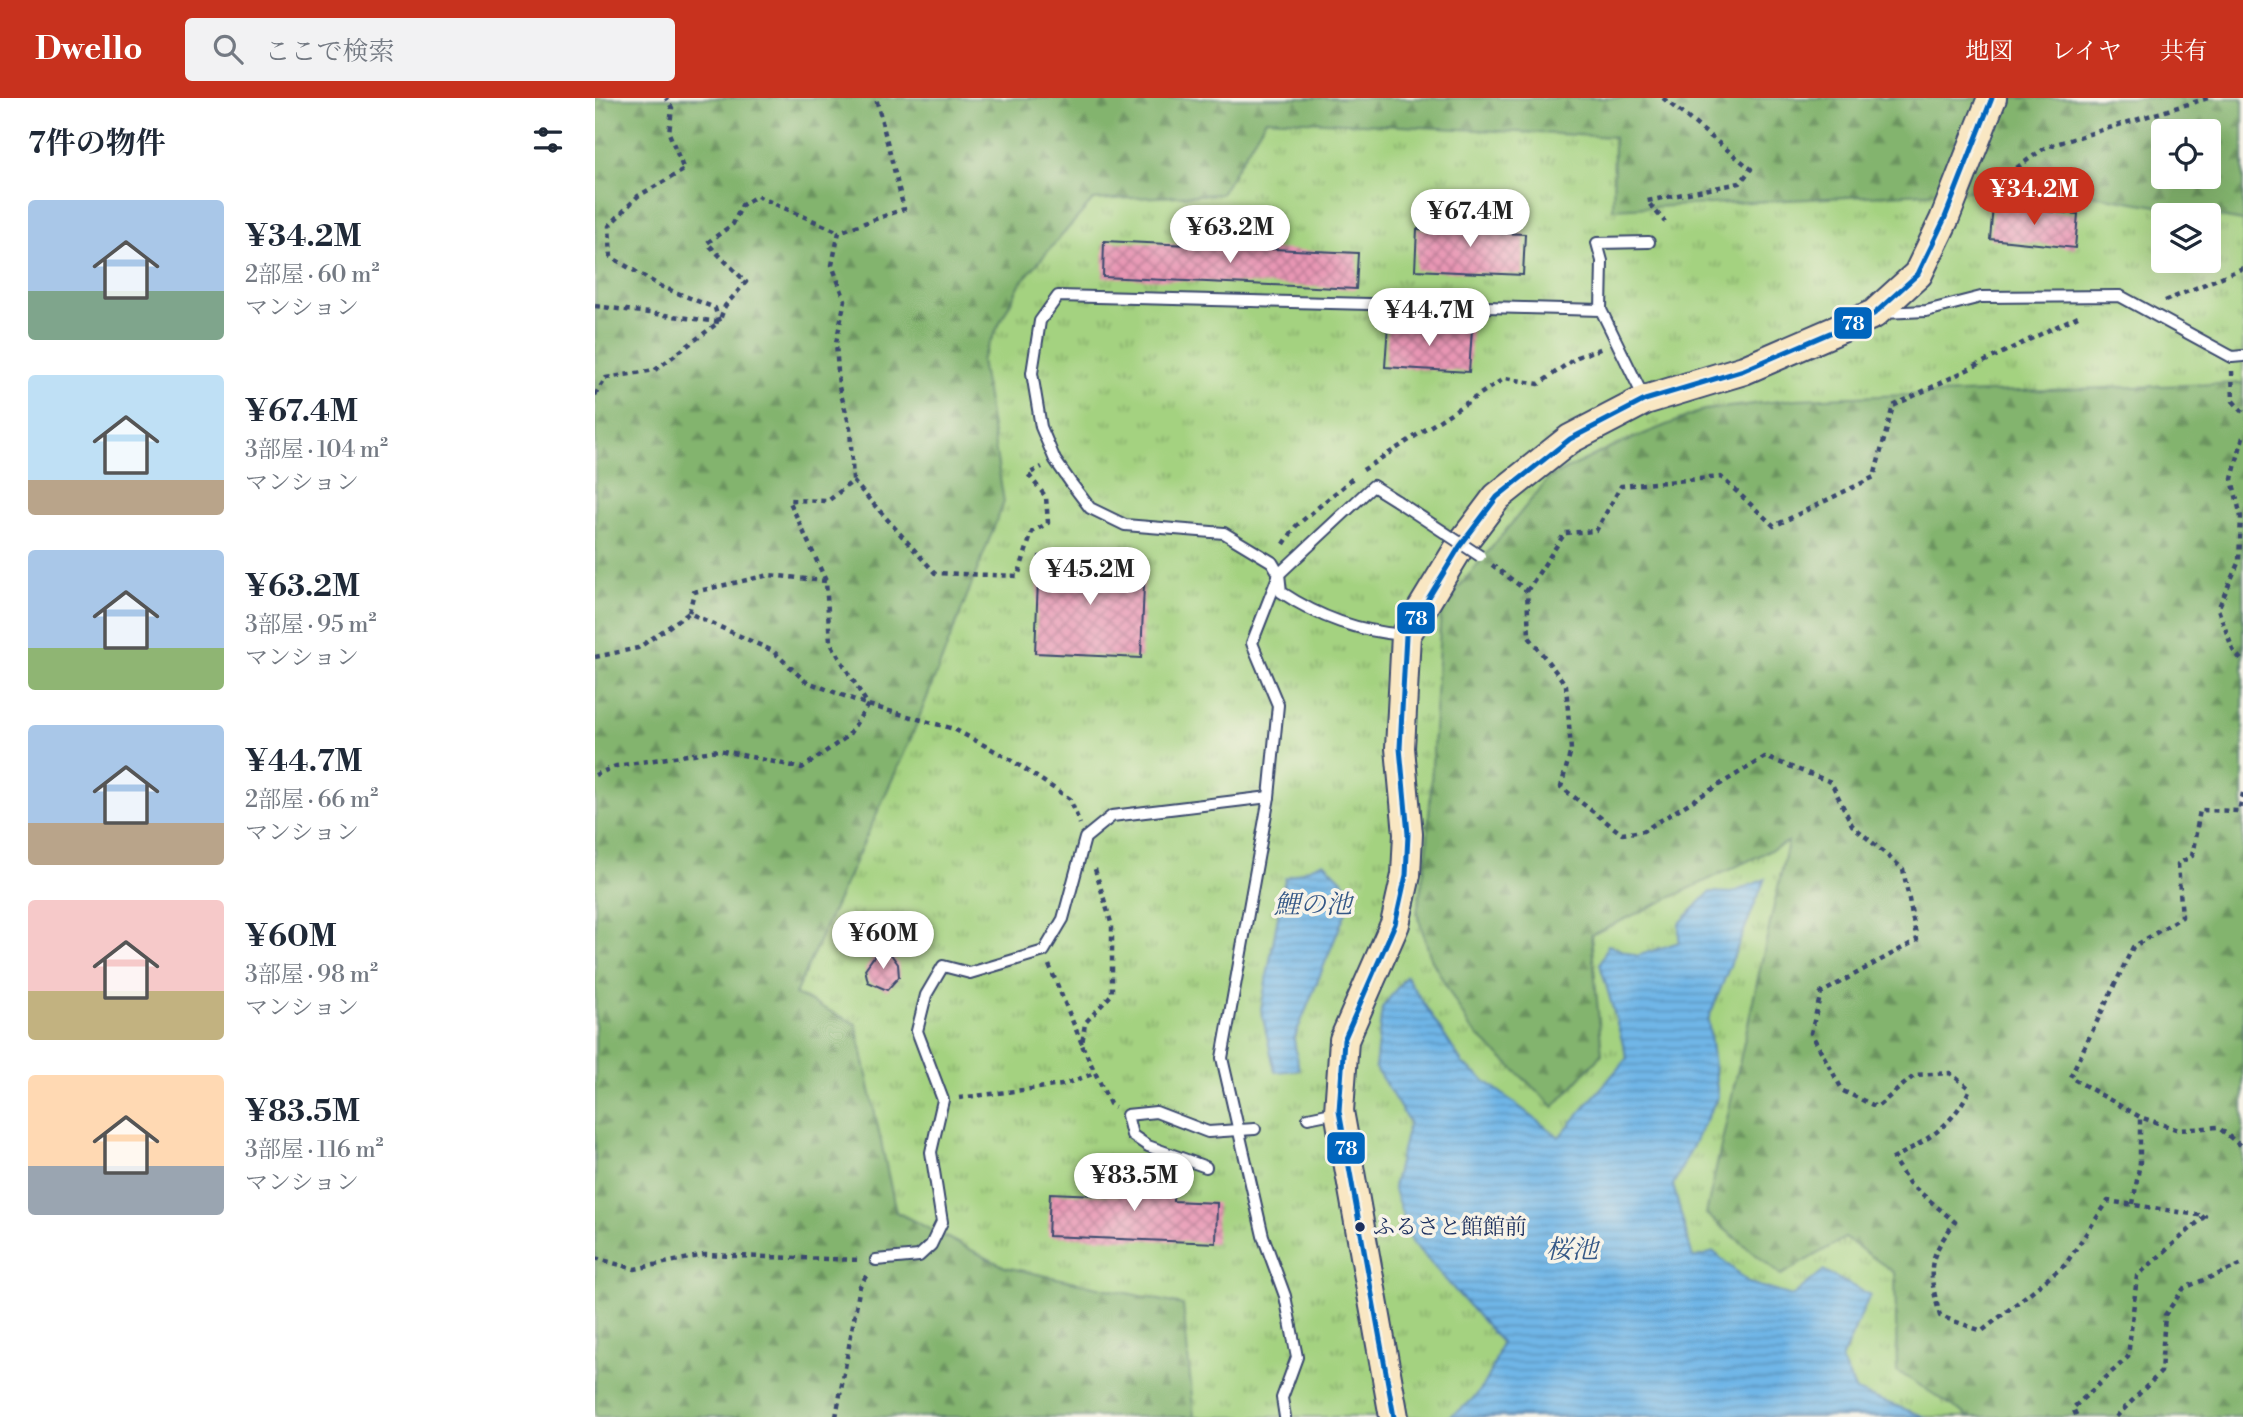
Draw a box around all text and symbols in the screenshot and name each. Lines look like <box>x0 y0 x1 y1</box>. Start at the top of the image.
search box <box>185 18 675 81</box>
text: Dwello <box>35 29 143 70</box>
icon: search <box>209 30 247 68</box>
text: ここで検索 <box>265 36 395 68</box>
text: 地図 <box>1965 37 2013 67</box>
text: レイヤ <box>2051 37 2122 67</box>
text: 共有 <box>2160 37 2208 67</box>
map controls <box>2151 119 2221 273</box>
button: locate <box>2151 119 2221 189</box>
icon: filters <box>529 121 567 159</box>
text: 7件の物件 <box>28 125 166 163</box>
pin: ¥34.2M <box>1977 167 2091 227</box>
text: ¥34.2M <box>1989 176 2079 204</box>
pin: ¥67.4M <box>1413 190 1527 249</box>
text: ¥67.4M <box>1427 198 1513 226</box>
button: layers <box>2151 203 2221 273</box>
pin: ¥63.2M <box>1173 206 1287 265</box>
text: ¥63.2M <box>1186 214 1274 242</box>
text: ¥34.2M <box>245 218 361 256</box>
icon: home <box>84 228 168 312</box>
text: 2部屋 · 60 m² <box>245 261 380 289</box>
pin: ¥44.7M <box>1372 288 1486 348</box>
text: マンション <box>245 294 359 322</box>
text: ¥44.7M <box>1384 297 1474 325</box>
line badge: 78 <box>1833 306 1873 340</box>
text: 78 <box>1841 312 1865 336</box>
text: ¥67.4M <box>245 393 358 431</box>
icon: home <box>84 403 168 487</box>
text: 3部屋 · 104 m² <box>245 436 388 464</box>
text: マンション <box>245 469 359 497</box>
pin: ¥45.2M <box>1033 547 1147 607</box>
text: ¥45.2M <box>1045 556 1135 584</box>
text: ¥63.2M <box>245 568 360 606</box>
icon: home <box>84 578 168 662</box>
line badge: 78 <box>1396 601 1436 635</box>
text: 78 <box>1404 607 1428 631</box>
text: 3部屋 · 95 m² <box>245 611 377 639</box>
text: マンション <box>245 644 359 672</box>
text: ¥44.7M <box>245 743 362 781</box>
icon: home <box>84 753 168 837</box>
text: 2部屋 · 66 m² <box>245 786 378 814</box>
text: マンション <box>245 819 359 847</box>
water label: 鯉の池 <box>1274 889 1355 921</box>
pin: ¥60M <box>842 912 924 971</box>
text: ¥60M <box>245 918 337 956</box>
text: ¥60M <box>848 920 918 948</box>
icon: home <box>84 928 168 1012</box>
text: 3部屋 · 98 m² <box>245 961 378 989</box>
text: マンション <box>245 994 359 1022</box>
text: ¥83.5M <box>245 1093 360 1131</box>
icon: home <box>84 1103 168 1187</box>
line badge: 78 <box>1326 1131 1366 1165</box>
text: 3部屋 · 116 m² <box>245 1136 384 1164</box>
text: 78 <box>1334 1137 1358 1161</box>
pin: ¥83.5M <box>1077 1154 1191 1213</box>
text: ¥83.5M <box>1090 1162 1178 1190</box>
text: マンション <box>245 1169 359 1197</box>
place label: ふるさと館館前 <box>1373 1214 1527 1241</box>
marker: ふるさと館館前 <box>1353 1220 1367 1234</box>
water label: 桜池 <box>1546 1234 1601 1266</box>

